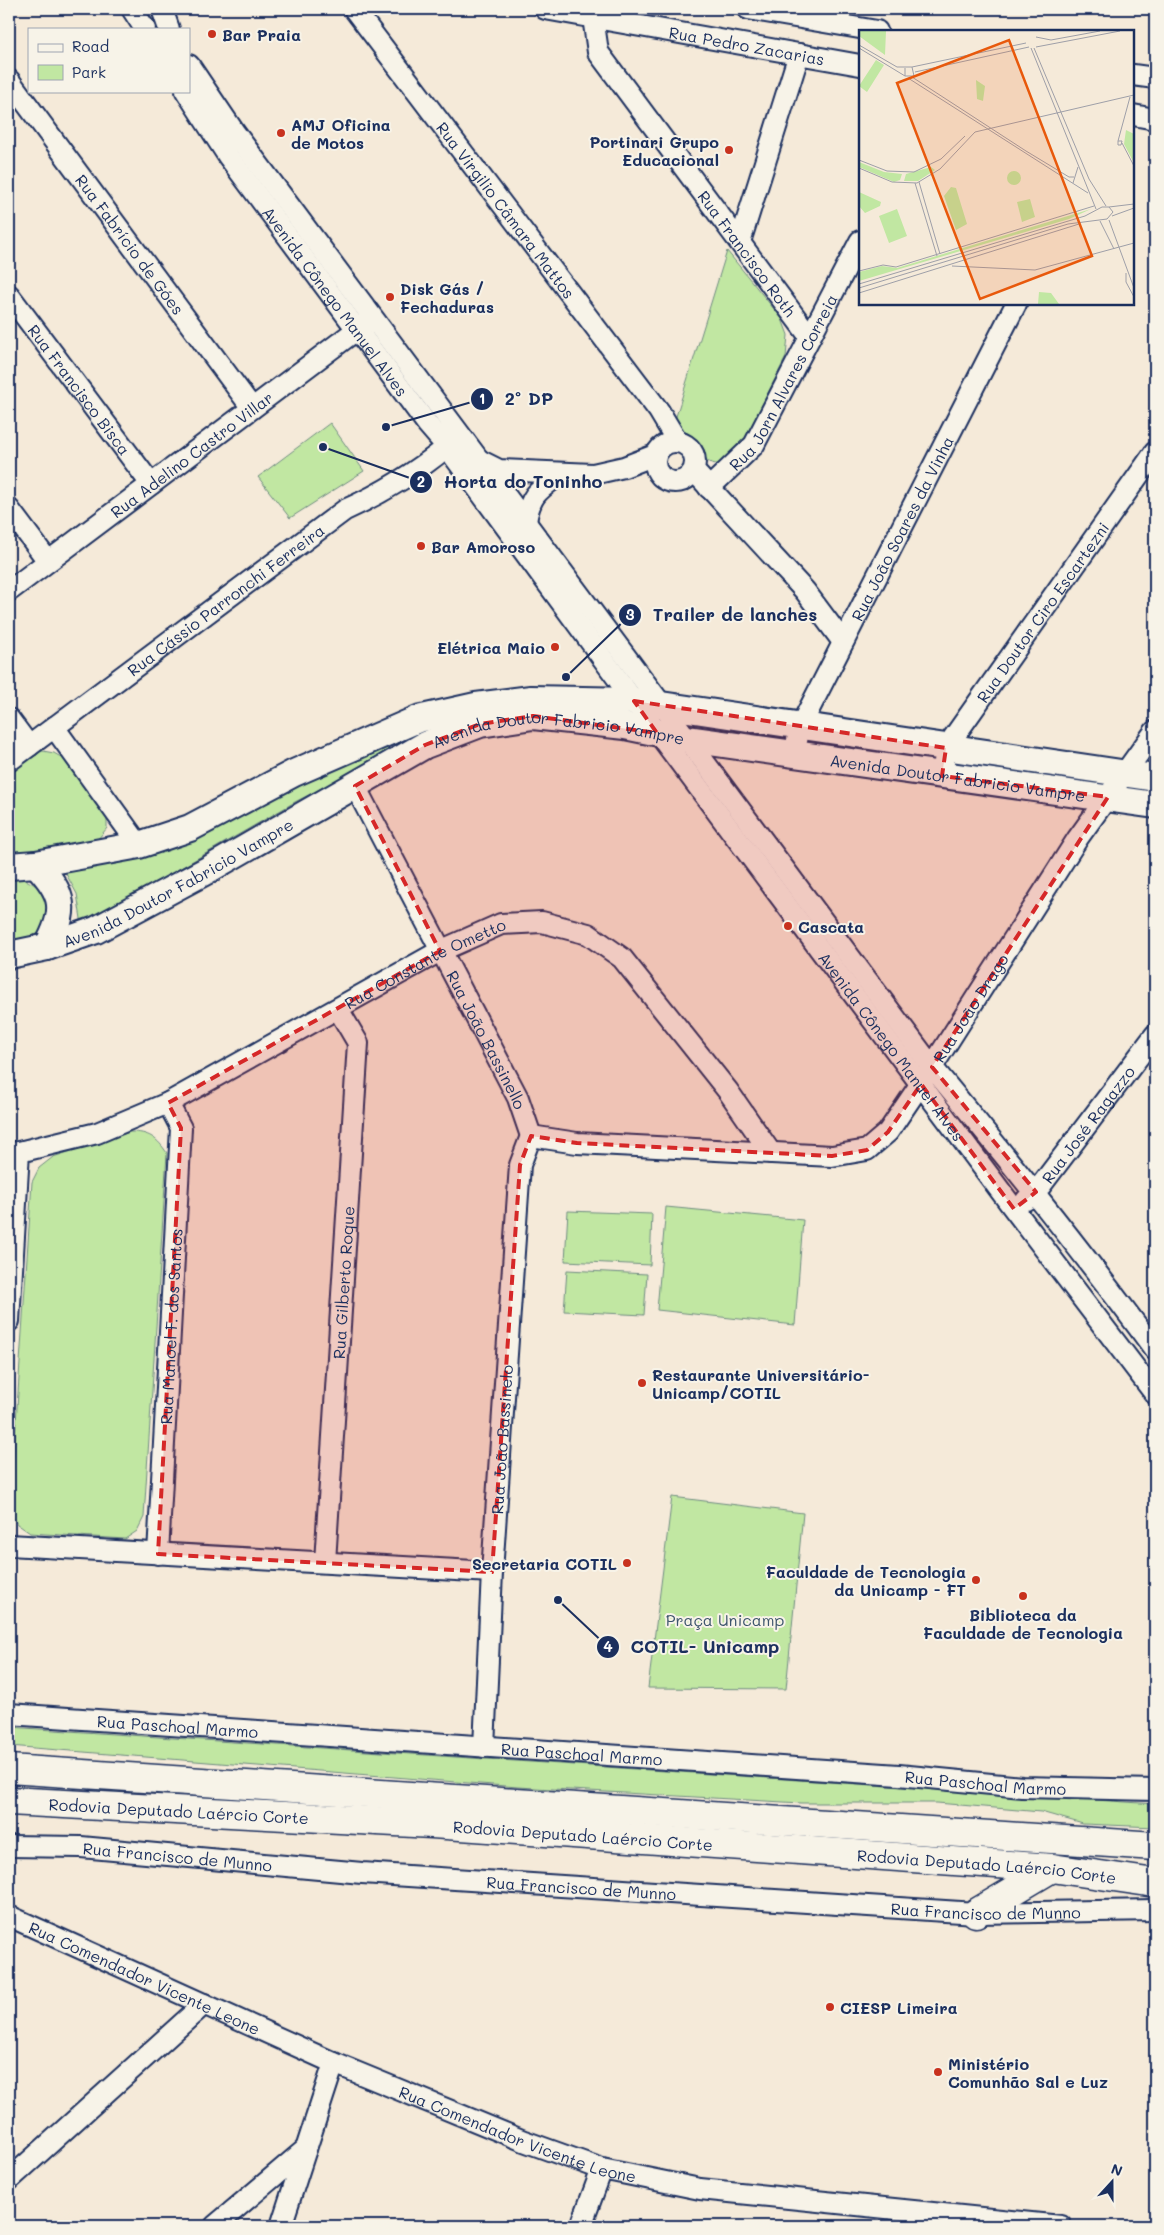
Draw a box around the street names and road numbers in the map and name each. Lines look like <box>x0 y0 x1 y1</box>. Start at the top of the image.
street label: Rua Pedro Zacarias <box>667 21 826 69</box>
street label: Rua Virgilio Câmara Mattos <box>433 117 580 302</box>
street label: Rua Fabrício de Góes <box>72 170 189 318</box>
street label: Rua Francisco Roth <box>694 186 801 320</box>
street label: Avenida Cônego Manuel Alves <box>258 202 413 400</box>
street label: Rua Jorn Alvares Correia <box>724 290 841 474</box>
street label: Rua Francisco Bisca <box>24 320 136 459</box>
street label: Rua Adelino Castro Villar <box>106 386 277 522</box>
street label: Rua João Soares da Vinha <box>846 432 957 624</box>
street label: Rua Doutor Ciro Escartezni <box>971 517 1113 706</box>
street label: Rua Cássio Parronchi Ferreira <box>122 519 328 680</box>
street label: Avenida Doutor Fabricio Vampre <box>429 705 687 752</box>
street label: Avenida Doutor Fabricio Vampre <box>829 749 1087 806</box>
street label: Avenida Doutor Fabricio Vampre <box>60 813 296 951</box>
street label: Rua Constante Ometto <box>340 913 509 1013</box>
street label: Avenida Cônego Manuel Alves <box>814 947 970 1145</box>
street label: Rua João Drago <box>927 949 1012 1066</box>
street label: Rua João Bassinello <box>443 966 531 1112</box>
street label: Rua José Ragazzo <box>1036 1061 1139 1187</box>
street label: Rua Gilberto Roque <box>327 1205 358 1360</box>
street label: Rua Manoel F. dos Santos <box>155 1228 186 1425</box>
street label: Rua João Bassinelo <box>486 1364 517 1515</box>
street label: Rua Paschoal Marmo <box>96 1710 259 1742</box>
street label: Rua Paschoal Marmo <box>500 1737 663 1769</box>
street label: Rua Paschoal Marmo <box>904 1765 1066 1798</box>
street label: Rodovia Deputado Laércio Corte <box>48 1793 309 1828</box>
street label: Rodovia Deputado Laércio Corte <box>452 1815 714 1854</box>
street label: Rua Francisco de Munno <box>82 1837 273 1875</box>
street label: Rodovia Deputado Laércio Corte <box>856 1844 1118 1888</box>
street label: Rua Francisco de Munno <box>486 1871 677 1904</box>
street label: Rua Francisco de Munno <box>890 1897 1081 1924</box>
street label: Rua Comendador Vicente Leone <box>26 1916 264 2039</box>
street label: Rua Comendador Vicente Leone <box>396 2080 638 2186</box>

